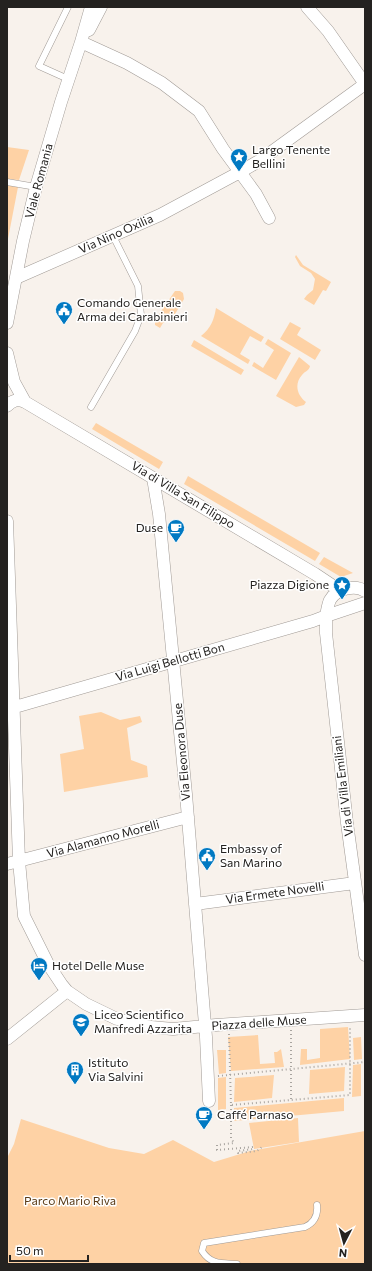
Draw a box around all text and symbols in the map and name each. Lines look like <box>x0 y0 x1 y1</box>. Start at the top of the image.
street label: Viale Romania <box>21 142 55 220</box>
place label: Largo Tenente Bellini <box>252 142 330 170</box>
place icon: Largo Tenente Bellini <box>229 147 249 172</box>
street label: Via Nino Oxilia <box>76 210 155 256</box>
place label: Comando Generale Arma dei Carabinieri <box>77 295 188 323</box>
public building icon: Comando Generale Arma dei Carabinieri <box>54 300 74 325</box>
street label: Via di Villa San Filippo <box>129 458 238 531</box>
cafe icon: Duse <box>166 518 186 543</box>
place label: Duse <box>136 520 163 534</box>
place icon: Piazza Digione <box>332 575 352 600</box>
place label: Piazza Digione <box>250 577 329 591</box>
street label: Via Luigi Bellotti Bon <box>114 639 226 683</box>
street label: Via Eleonora Duse <box>170 703 192 802</box>
street label: Via di Villa Emiliani <box>329 735 355 837</box>
street label: Via Alamanno Morelli <box>45 816 161 860</box>
place label: Embassy of San Marino <box>220 841 282 869</box>
public building icon: Embassy of San Marino <box>197 846 217 871</box>
street label: Via Ermete Novelli <box>225 878 325 906</box>
hotel icon: Hotel Delle Muse <box>29 956 49 981</box>
place label: Hotel Delle Muse <box>52 958 144 972</box>
place label: Liceo Scientifico Manfredi Azzarita <box>94 1007 192 1035</box>
school or university icon: Liceo Scientifico Manfredi Azzarita <box>71 1012 91 1037</box>
street label: Piazza delle Muse <box>211 1012 307 1032</box>
place label: Istituto Via Salvini <box>88 1055 143 1083</box>
building icon: Istituto Via Salvini <box>65 1060 85 1085</box>
cafe icon: Caffé Parnaso <box>194 1105 214 1130</box>
place label: Caffé Parnaso <box>217 1107 293 1121</box>
park label: Parco Mario Riva <box>24 1193 116 1207</box>
north arrow <box>324 1223 364 1263</box>
scale bar <box>10 1237 88 1263</box>
text: 50 m <box>16 1243 44 1257</box>
text: N <box>338 1247 348 1260</box>

